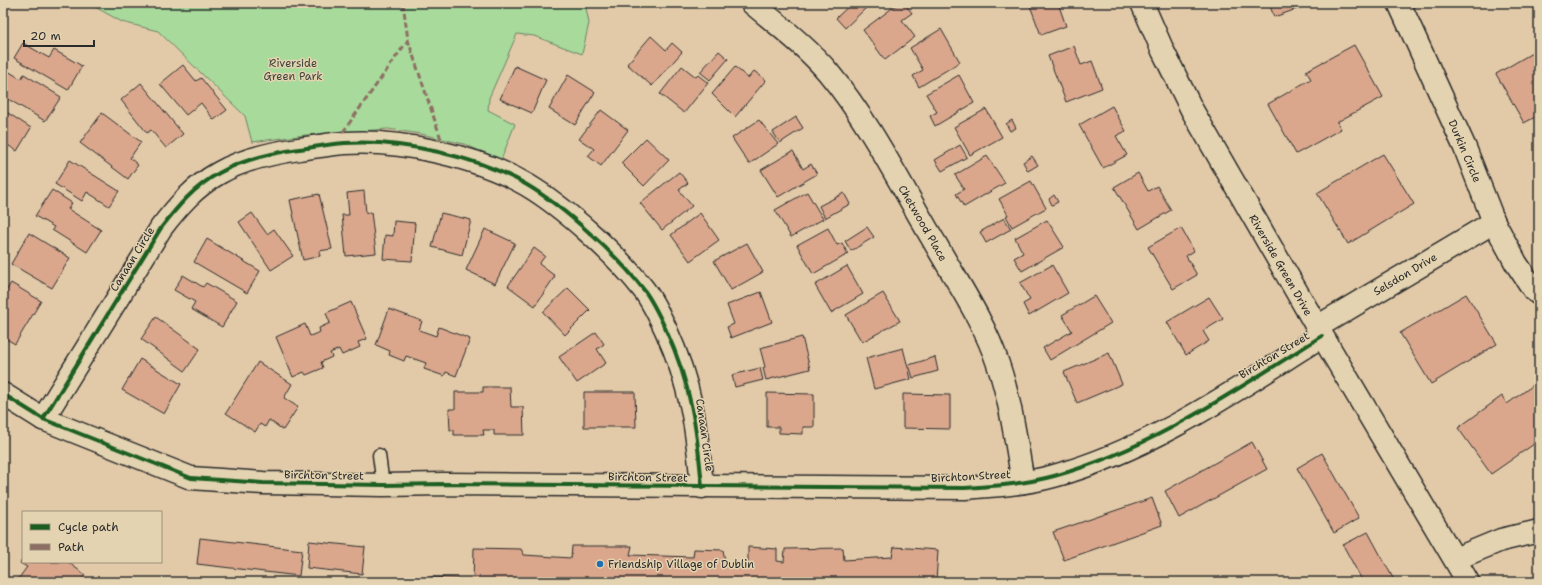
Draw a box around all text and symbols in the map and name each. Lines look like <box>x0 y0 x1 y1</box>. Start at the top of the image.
scale bar <box>24 22 94 48</box>
text: 20 m <box>30 28 61 44</box>
park label: Riverside Green Park <box>263 56 323 84</box>
street label: Durkin Circle <box>1445 118 1484 185</box>
street label: Chetwood Place <box>895 182 950 264</box>
street label: Riverside Green Drive <box>1245 212 1316 319</box>
street label: Canaan Circle <box>107 224 158 294</box>
street label: Selsdon Drive <box>1371 250 1440 299</box>
street label: Birchton Street <box>1236 328 1313 382</box>
street label: Canaan Circle <box>692 398 717 472</box>
street label: Birchton Street <box>284 467 364 484</box>
street label: Birchton Street <box>931 467 1012 486</box>
street label: Birchton Street <box>608 469 688 486</box>
legend <box>22 511 162 563</box>
text: Cycle path <box>58 519 119 535</box>
text: Path <box>58 539 84 555</box>
place label: Friendship Village of Dublin <box>608 557 754 572</box>
marker: Friendship Village of Dublin <box>595 559 605 569</box>

